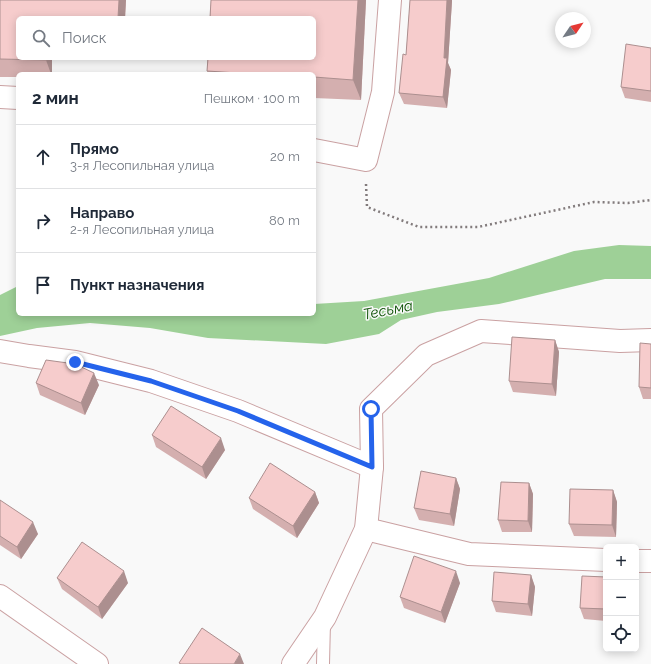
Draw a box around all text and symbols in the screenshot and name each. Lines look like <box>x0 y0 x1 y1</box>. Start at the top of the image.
north arrow <box>555 12 591 48</box>
search box <box>16 16 316 60</box>
icon: search <box>30 27 52 49</box>
text: Поиск <box>62 29 107 47</box>
text: 2 мин <box>32 88 79 108</box>
text: Пешком · 100 m <box>204 91 300 106</box>
text: Прямо <box>70 140 119 158</box>
icon: ahead <box>32 146 54 168</box>
text: 20 m <box>270 149 300 164</box>
text: 3-я Лесопильная улица <box>70 158 214 173</box>
text: Направо <box>70 204 134 222</box>
icon: right <box>32 210 54 232</box>
text: 80 m <box>269 213 300 228</box>
text: 2-я Лесопильная улица <box>70 222 214 237</box>
icon: arrive <box>32 274 54 296</box>
text: Пункт назначения <box>70 276 204 294</box>
water label: Тесьма <box>362 296 414 324</box>
route end <box>66 353 84 371</box>
route start <box>362 400 380 418</box>
map controls <box>603 544 639 652</box>
button: + <box>603 544 639 580</box>
button: − <box>603 580 639 616</box>
button: locate <box>603 616 639 652</box>

